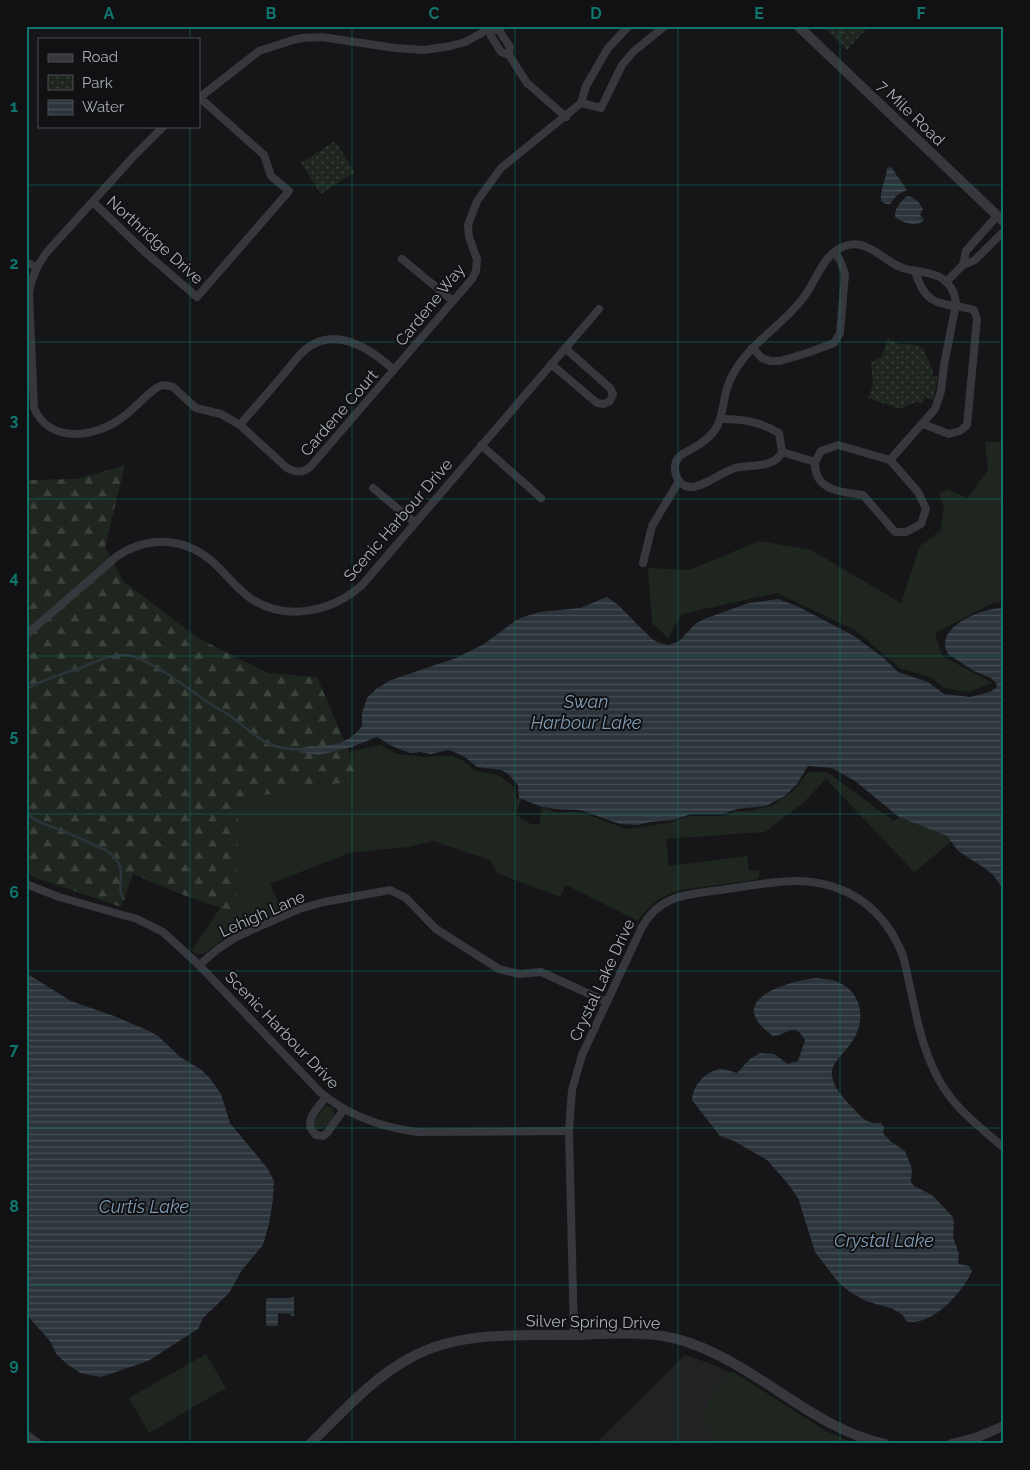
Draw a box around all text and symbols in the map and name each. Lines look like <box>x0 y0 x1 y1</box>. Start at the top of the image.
text: A <box>104 4 115 23</box>
text: B <box>266 4 277 23</box>
text: C <box>429 4 440 23</box>
text: D <box>590 4 602 23</box>
text: E <box>754 4 764 23</box>
text: F <box>916 4 926 23</box>
legend <box>38 38 200 128</box>
text: Road <box>82 48 118 66</box>
text: Park <box>82 74 113 92</box>
street label: 7 Mile Road <box>873 76 949 150</box>
text: 1 <box>10 97 18 116</box>
text: Water <box>82 98 125 116</box>
street label: Northridge Drive <box>103 192 207 288</box>
text: 2 <box>9 254 19 273</box>
street label: Cardene Way <box>391 260 469 350</box>
street label: Cardene Court <box>296 365 382 460</box>
text: 3 <box>10 411 19 430</box>
street label: Scenic Harbour Drive <box>340 455 456 585</box>
text: 4 <box>9 568 19 587</box>
water label: Swan Harbour Lake <box>531 691 642 733</box>
text: 5 <box>10 726 19 745</box>
text: 6 <box>9 883 19 902</box>
street label: Lehigh Lane <box>216 887 308 941</box>
street label: Crystal Lake Drive <box>565 916 639 1044</box>
street label: Scenic Harbour Drive <box>221 967 343 1093</box>
text: 7 <box>10 1040 19 1059</box>
water label: Curtis Lake <box>99 1196 190 1217</box>
text: 8 <box>9 1197 19 1216</box>
water label: Crystal Lake <box>834 1230 934 1251</box>
street label: Silver Spring Drive <box>526 1311 660 1333</box>
text: 9 <box>9 1355 19 1374</box>

